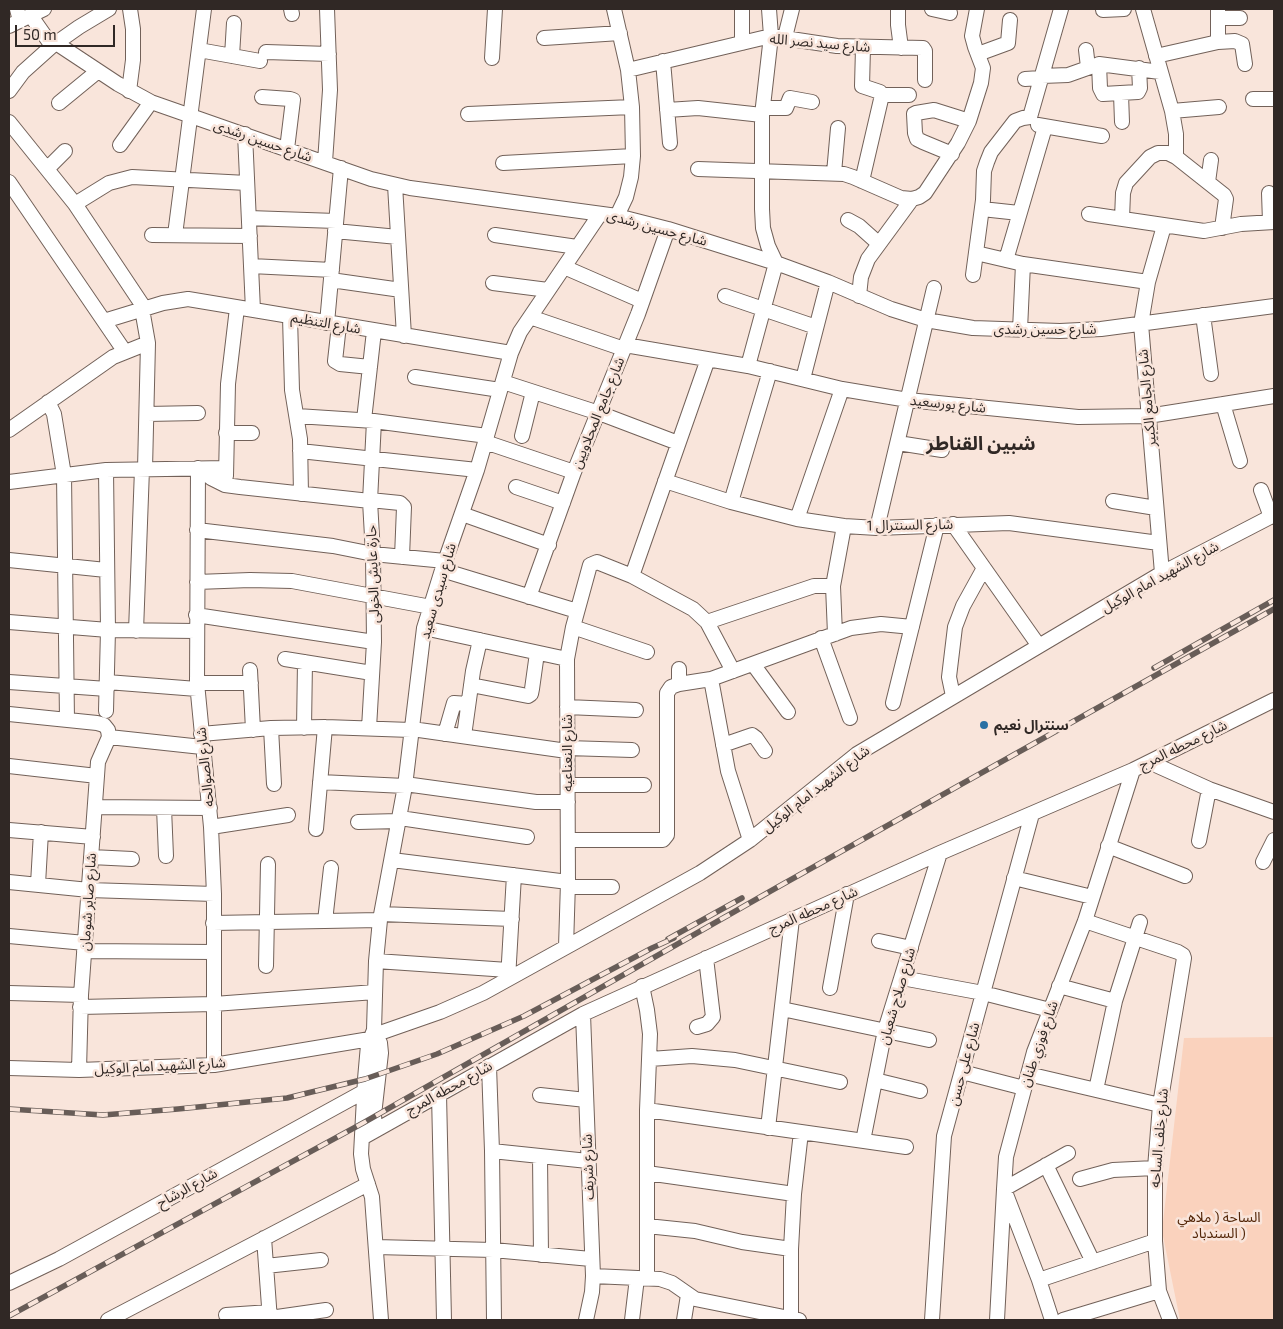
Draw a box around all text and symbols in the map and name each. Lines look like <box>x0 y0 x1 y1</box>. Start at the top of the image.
scale bar <box>18 15 118 47</box>
text: 50 m <box>23 25 57 43</box>
street label: شارع سيد نصر الله <box>769 30 871 56</box>
street label: شارع حسين رشدى <box>212 116 314 166</box>
street label: شارع حسين رشدى <box>605 207 709 249</box>
street label: شارع التنظيم <box>290 309 362 337</box>
street label: شارع حسين رشدى <box>994 321 1096 337</box>
street label: شارع الجامع الكبير <box>1134 348 1160 448</box>
street label: شارع جامع المحلاويين <box>568 355 628 471</box>
street label: شارع بورسعيد <box>909 392 987 416</box>
district label: شبين القناطر <box>926 433 1036 455</box>
street label: شارع السنترال 1 <box>867 516 953 534</box>
street label: حارة عايش الخولى <box>363 525 383 623</box>
street label: شارع الشهيد امام الوكيل <box>1098 538 1222 616</box>
street label: شارع سيدى سعيد <box>416 541 460 641</box>
street label: شارع النعناعيه <box>559 714 575 792</box>
street label: شارع محطه المرج <box>1136 716 1230 774</box>
place label: سنترال نعيم <box>994 717 1069 733</box>
marker: سنترال نعيم <box>978 719 990 731</box>
street label: شارع الصوالحه <box>192 726 218 808</box>
street label: شارع الشهيد امام الوكيل <box>759 742 873 836</box>
street label: شارع صابر شومان <box>76 852 100 952</box>
street label: شارع محطه المرج <box>766 883 860 937</box>
street label: شارع صلاح شعبان <box>875 946 919 1046</box>
street label: شارع فوزي طنان <box>1016 999 1062 1089</box>
street label: شارع على حسن <box>945 1021 983 1107</box>
street label: شارع الشهيد امام الوكيل <box>94 1054 226 1078</box>
street label: شارع محطه المرج <box>403 1057 495 1119</box>
street label: شارع خلف الساحه <box>1146 1088 1172 1188</box>
street label: شارع شريف <box>578 1134 598 1200</box>
street label: شارع الرشاح <box>154 1165 220 1211</box>
park label: الساحة ( ملاهي السندباد ) <box>1177 1209 1261 1242</box>

